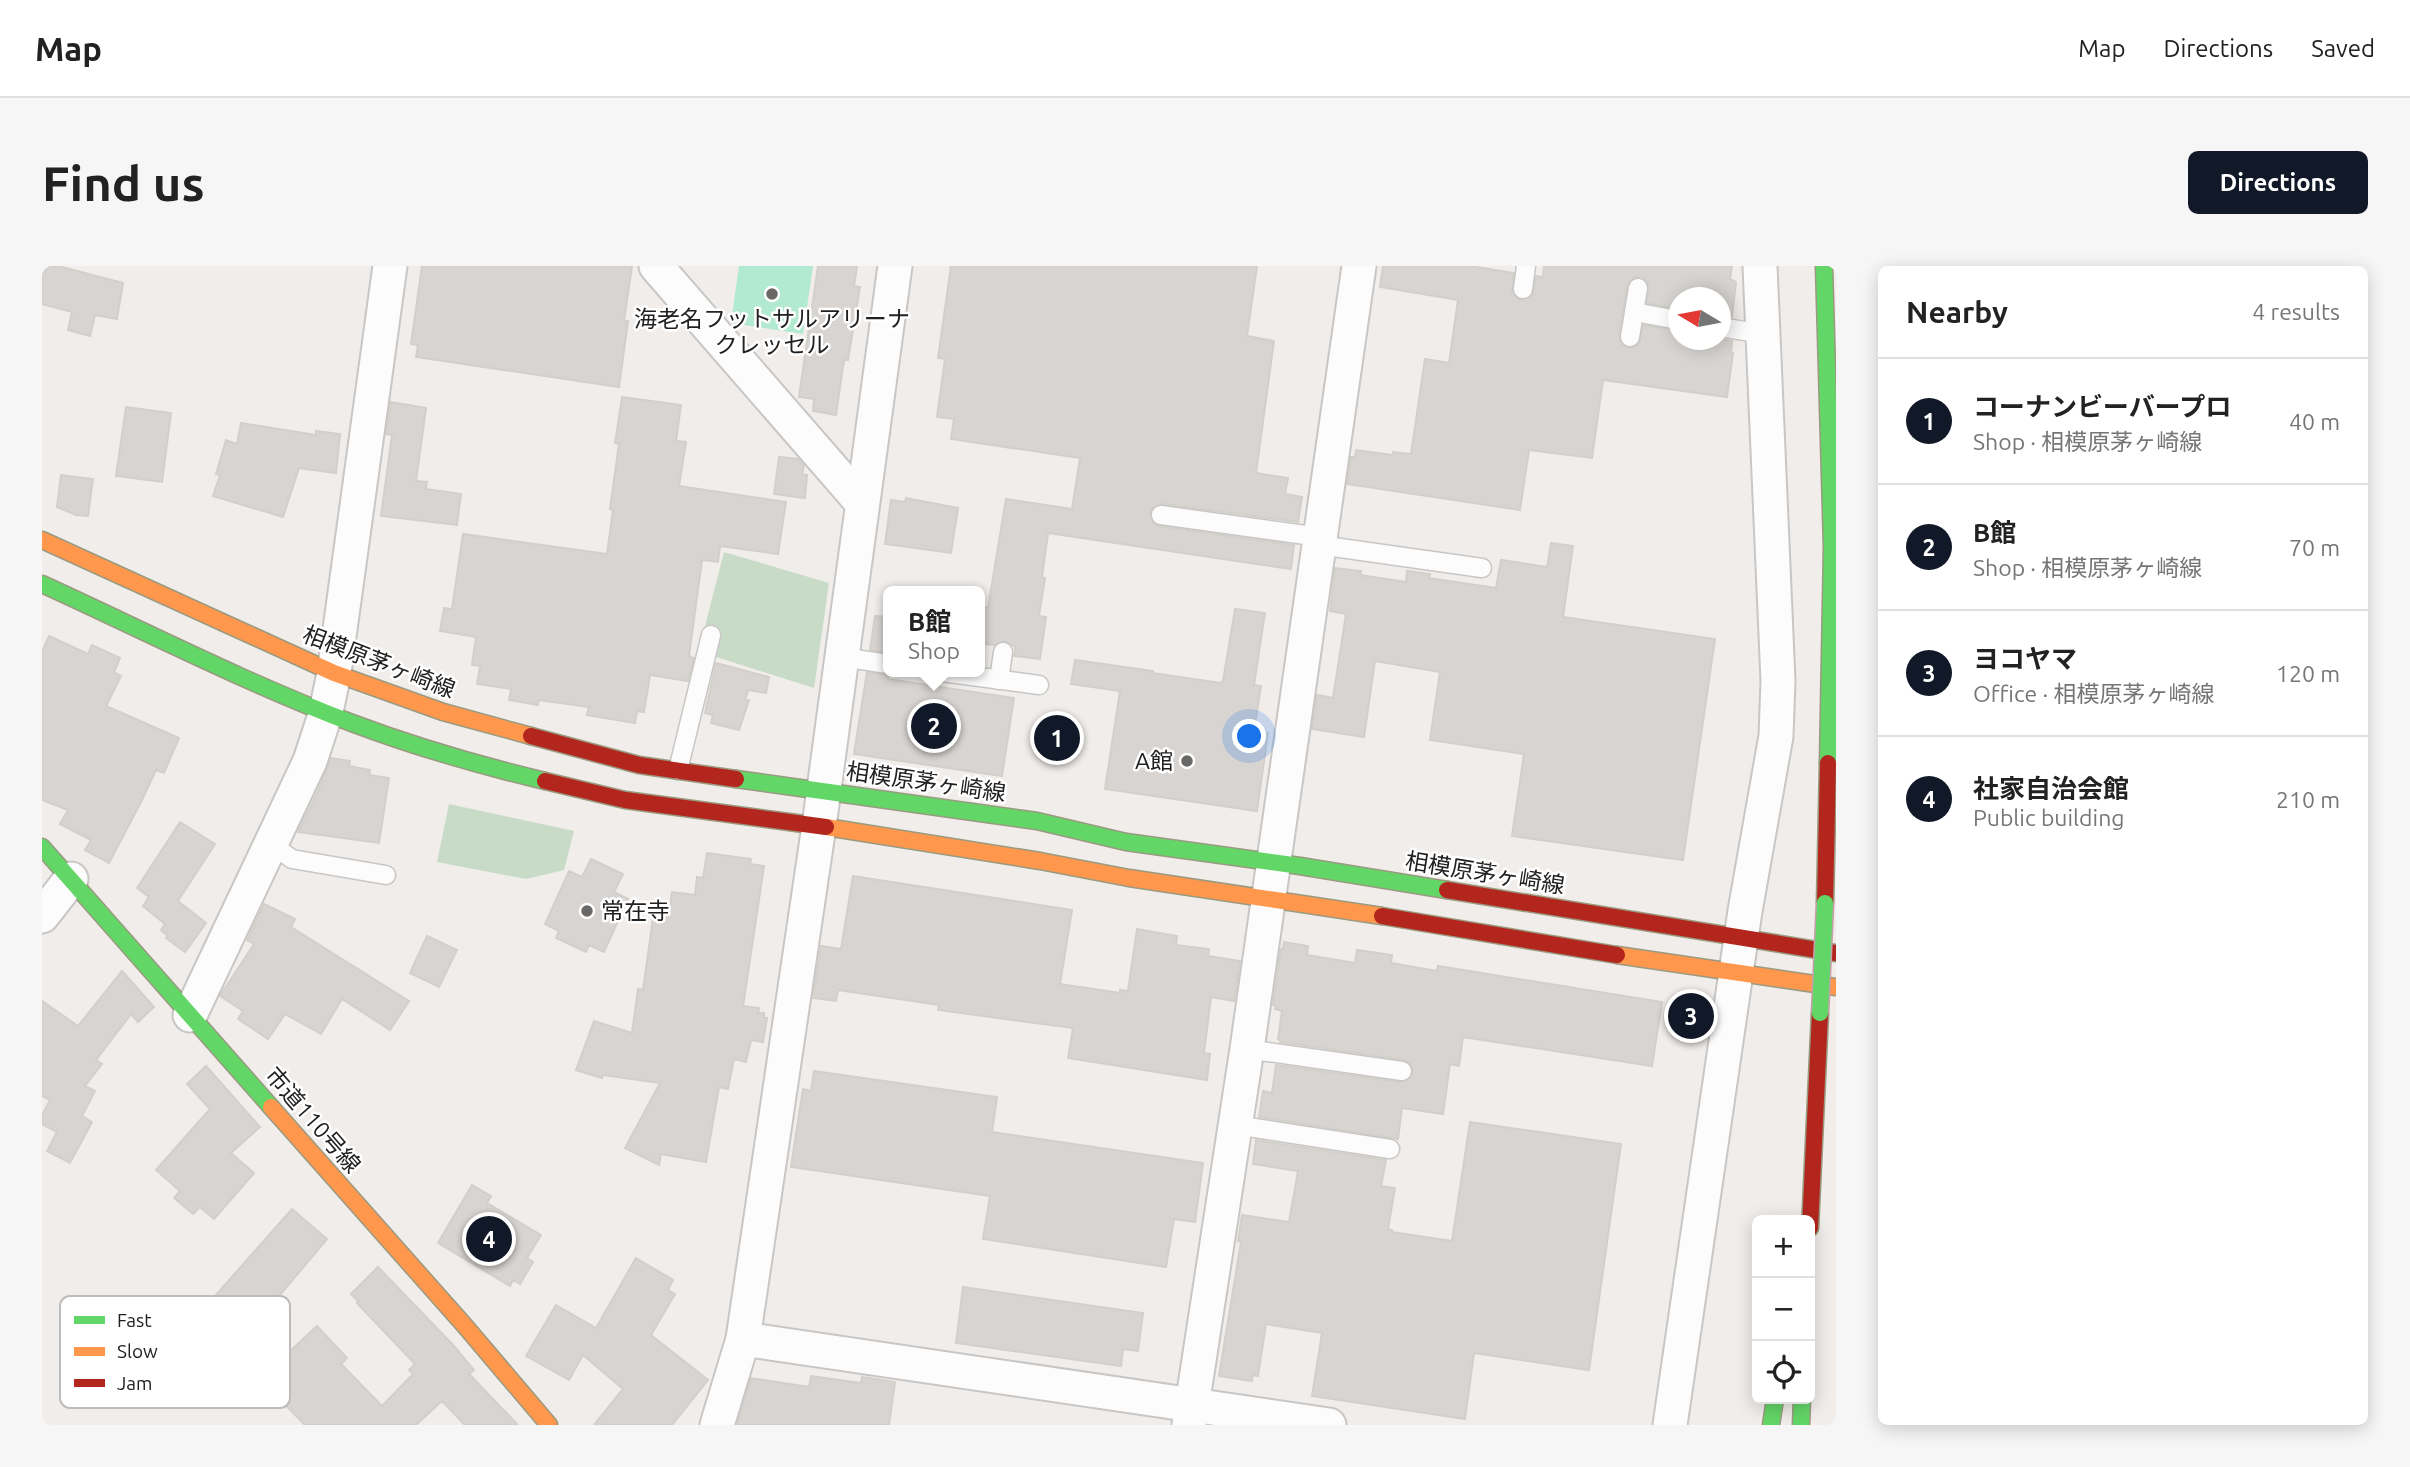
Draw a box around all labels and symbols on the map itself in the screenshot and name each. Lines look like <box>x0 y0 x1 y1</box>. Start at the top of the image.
marker: 海老名フットサルアリーナ クレッセル <box>764 286 780 302</box>
north arrow <box>1668 287 1731 350</box>
place label: 海老名フットサルアリーナ クレッセル <box>634 306 910 357</box>
street label: 相模原茅ヶ崎線 <box>300 621 459 702</box>
pin: 2 <box>911 700 957 752</box>
pin: 1 <box>1034 712 1080 764</box>
your location <box>1232 719 1266 753</box>
place label: A館 <box>1135 748 1173 773</box>
marker: A館 <box>1179 753 1195 769</box>
street label: 相模原茅ヶ崎線 <box>845 758 1008 805</box>
street label: 相模原茅ヶ崎線 <box>1404 848 1567 897</box>
place label: 常在寺 <box>601 898 670 923</box>
marker: 常在寺 <box>579 903 595 919</box>
pin: 3 <box>1668 990 1714 1042</box>
street label: 市道110号線 <box>261 1062 366 1177</box>
pin: 4 <box>466 1213 512 1265</box>
legend <box>60 1296 290 1408</box>
text: Fast <box>117 1309 152 1331</box>
text: Slow <box>117 1340 158 1362</box>
text: Jam <box>117 1372 153 1394</box>

